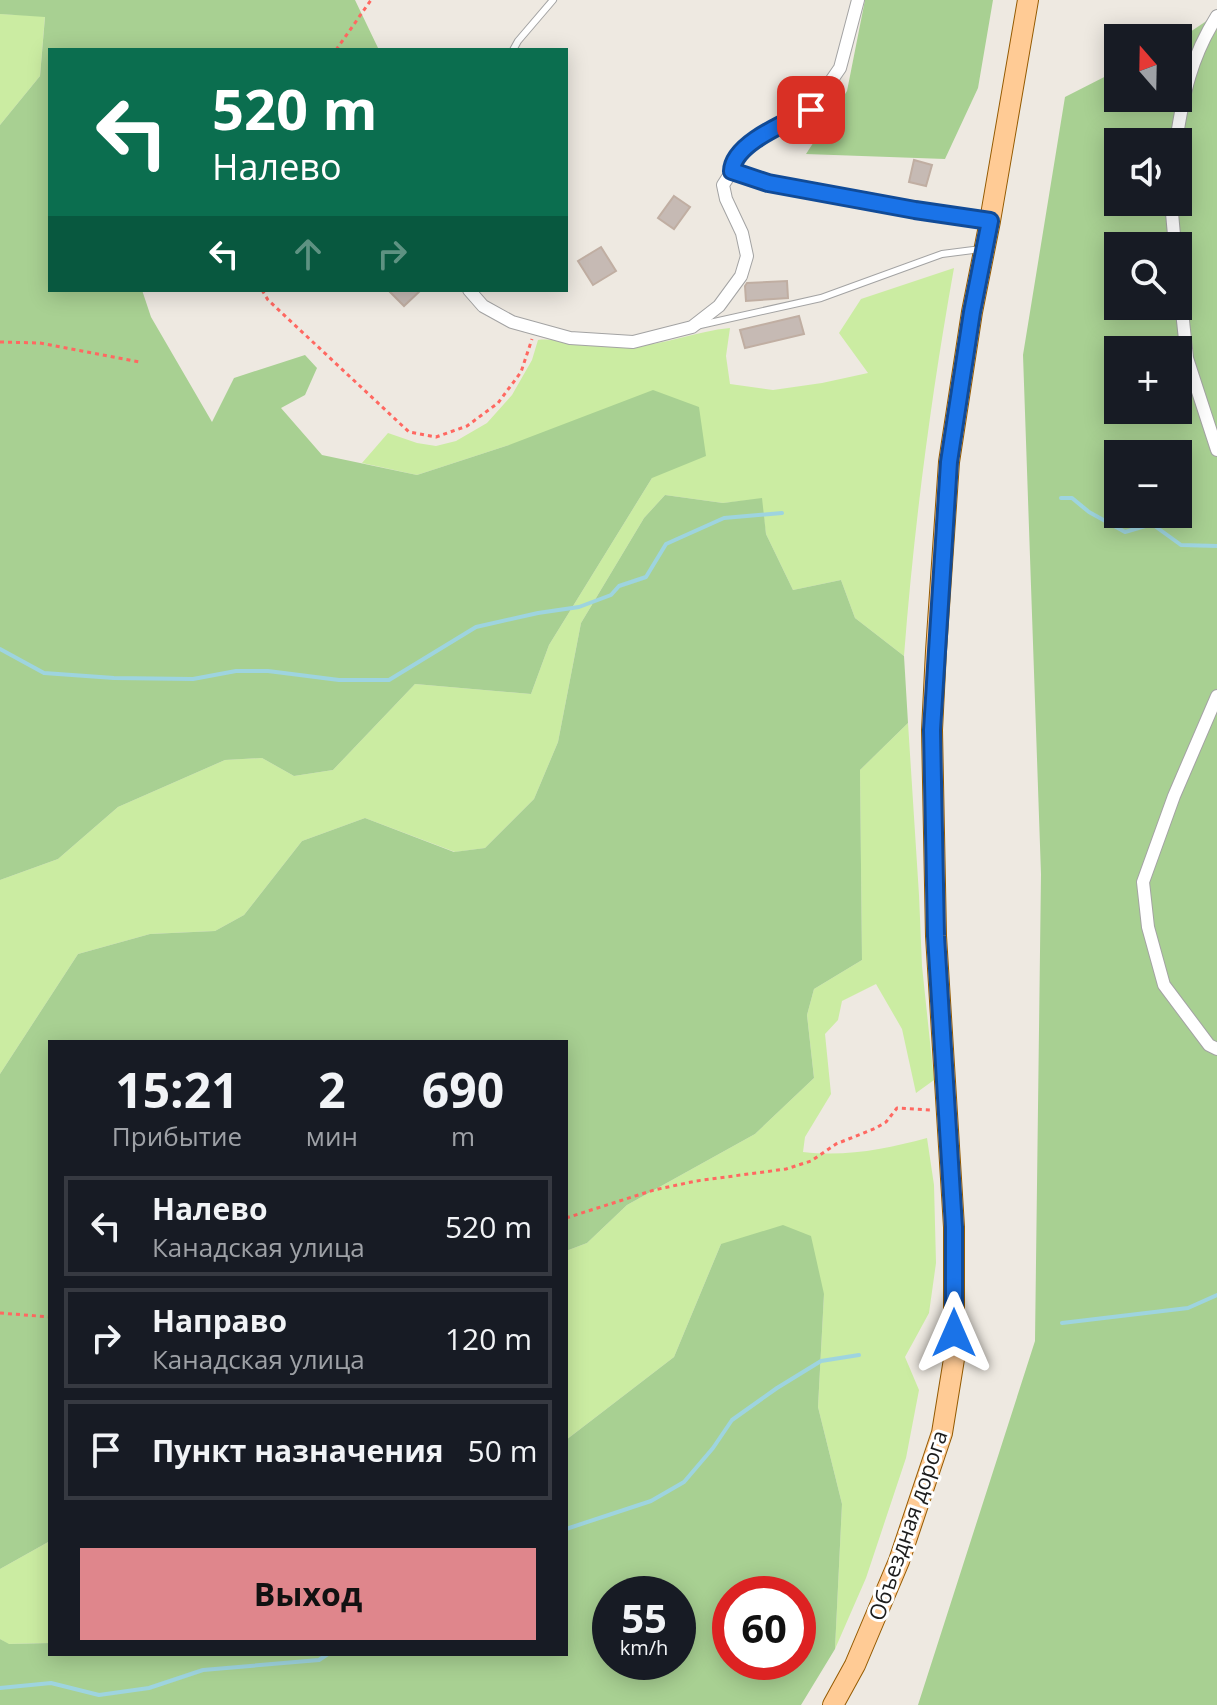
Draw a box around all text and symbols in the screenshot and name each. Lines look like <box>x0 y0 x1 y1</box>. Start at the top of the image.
north arrow <box>1104 24 1192 112</box>
map controls <box>1104 24 1192 528</box>
text: 520 m <box>212 70 378 146</box>
pin <box>777 76 845 144</box>
icon: left <box>80 80 184 184</box>
icon: arrive <box>789 88 833 132</box>
button: sound <box>1104 128 1192 216</box>
text: Налево <box>212 142 342 191</box>
icon: left <box>202 232 246 276</box>
icon: ahead <box>286 232 330 276</box>
icon: right <box>370 232 414 276</box>
button: search <box>1104 232 1192 320</box>
button: + <box>1104 336 1192 424</box>
button: − <box>1104 440 1192 528</box>
text: 15:21 <box>115 1057 239 1122</box>
text: 2 <box>318 1057 346 1122</box>
text: 690 <box>422 1057 504 1122</box>
text: Прибытие <box>112 1118 242 1154</box>
text: мин <box>306 1118 358 1154</box>
text: m <box>451 1118 475 1154</box>
text: Налево <box>152 1188 268 1229</box>
icon: left <box>84 1204 128 1248</box>
text: 520 m <box>445 1206 532 1247</box>
text: Канадская улица <box>152 1229 365 1265</box>
position arrow <box>912 1291 996 1375</box>
text: Направо <box>152 1300 287 1341</box>
icon: right <box>84 1316 128 1360</box>
text: 120 m <box>445 1318 532 1359</box>
text: Канадская улица <box>152 1341 365 1377</box>
street label: Объездная дорога <box>860 1426 954 1624</box>
icon: arrive <box>84 1428 128 1472</box>
text: Пункт назначения <box>152 1430 444 1471</box>
text: 50 m <box>468 1430 537 1471</box>
button: Выход <box>80 1548 536 1640</box>
speed limit sign: 60 <box>712 1576 816 1680</box>
text: 55 <box>621 1590 667 1645</box>
text: km/h <box>620 1634 668 1661</box>

